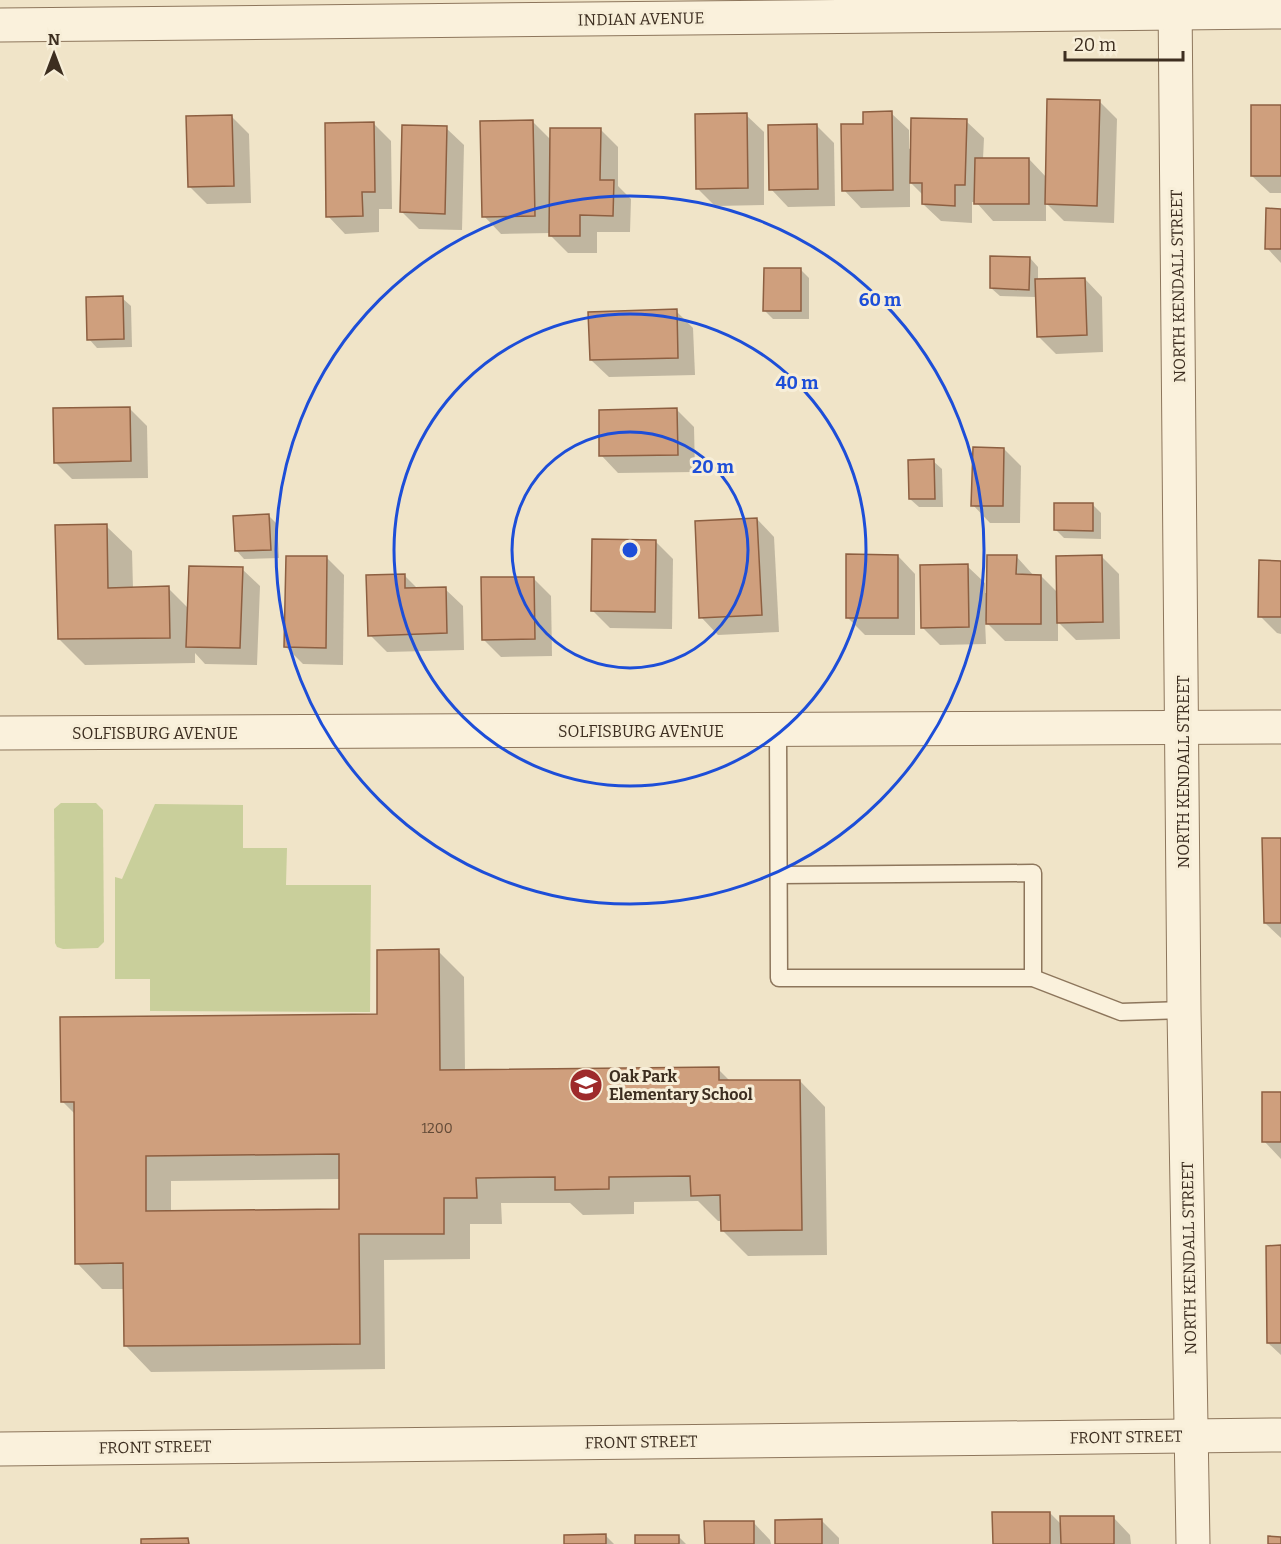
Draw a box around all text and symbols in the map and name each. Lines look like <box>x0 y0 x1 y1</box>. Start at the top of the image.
street label: INDIAN AVENUE <box>578 8 704 30</box>
north arrow <box>24 24 84 84</box>
scale bar <box>1065 24 1184 62</box>
text: N <box>48 30 60 49</box>
text: 20 m <box>1074 34 1116 56</box>
street label: NORTH KENDALL STREET <box>1167 189 1189 383</box>
text: 60 m <box>859 289 901 311</box>
text: 40 m <box>776 372 818 394</box>
text: 20 m <box>692 456 734 478</box>
centre of rings <box>620 540 640 560</box>
street label: NORTH KENDALL STREET <box>1174 675 1193 869</box>
street label: SOLFISBURG AVENUE <box>558 722 724 741</box>
street label: SOLFISBURG AVENUE <box>72 724 238 743</box>
school or university icon: Oak Park Elementary School <box>568 1067 604 1103</box>
place label: Oak Park Elementary School <box>609 1067 753 1104</box>
house number: 1200 <box>421 1120 453 1137</box>
street label: NORTH KENDALL STREET <box>1178 1161 1200 1355</box>
street label: FRONT STREET <box>1069 1427 1183 1447</box>
street label: FRONT STREET <box>584 1432 698 1452</box>
street label: FRONT STREET <box>98 1437 212 1457</box>

